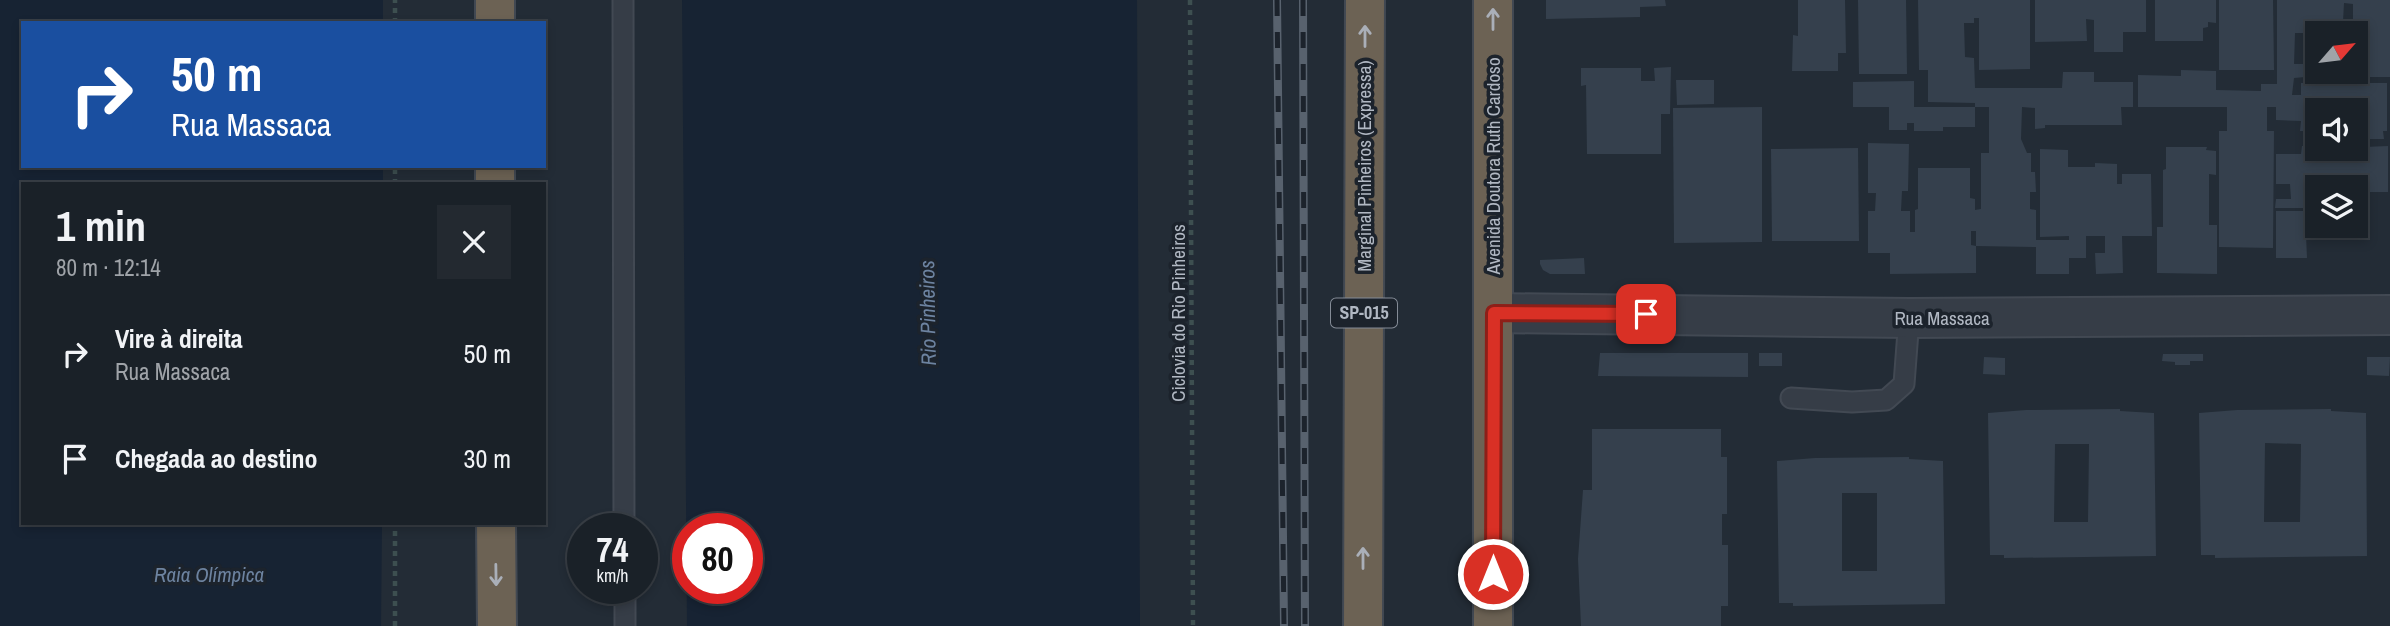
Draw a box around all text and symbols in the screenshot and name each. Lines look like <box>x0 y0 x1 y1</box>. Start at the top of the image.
one-way arrow <box>1486 8 1500 31</box>
north arrow <box>2305 21 2368 84</box>
map controls <box>2305 21 2368 238</box>
one-way arrow <box>1358 25 1372 48</box>
text: 50 m <box>171 40 263 106</box>
icon: right <box>56 49 147 140</box>
street label: Avenida Doutora Ruth Cardoso <box>1480 57 1506 276</box>
street label: Marginal Pinheiros (Expressa) <box>1351 60 1377 272</box>
button: sound <box>2305 98 2368 161</box>
text: Rua Massaca <box>171 103 331 146</box>
button: layers <box>2305 175 2368 238</box>
text: 1 min <box>56 198 146 254</box>
button: close <box>437 205 511 279</box>
street label: Ciclovia do Rio Pinheiros <box>1165 224 1191 402</box>
text: 80 m · 12:14 <box>56 252 161 283</box>
water label: Rio Pinheiros <box>912 260 943 366</box>
pin <box>1616 284 1676 344</box>
icon: arrive <box>1627 295 1665 333</box>
road number: SP-015 <box>1331 298 1397 328</box>
street label: Rua Massaca <box>1894 305 1990 331</box>
text: Vire à direita <box>115 321 243 356</box>
icon: right <box>56 335 94 373</box>
text: 50 m <box>464 336 511 371</box>
text: Rua Massaca <box>115 356 230 387</box>
icon: arrive <box>56 440 94 478</box>
text: Chegada ao destino <box>115 441 318 476</box>
text: 30 m <box>464 441 511 476</box>
speed limit sign: 80 <box>672 513 763 604</box>
text: 74 <box>597 526 628 573</box>
position arrow <box>1456 537 1530 611</box>
one-way arrow <box>1356 547 1370 570</box>
water label: Raia Olímpica <box>154 560 264 589</box>
one-way arrow <box>490 563 503 586</box>
text: km/h <box>597 563 629 588</box>

